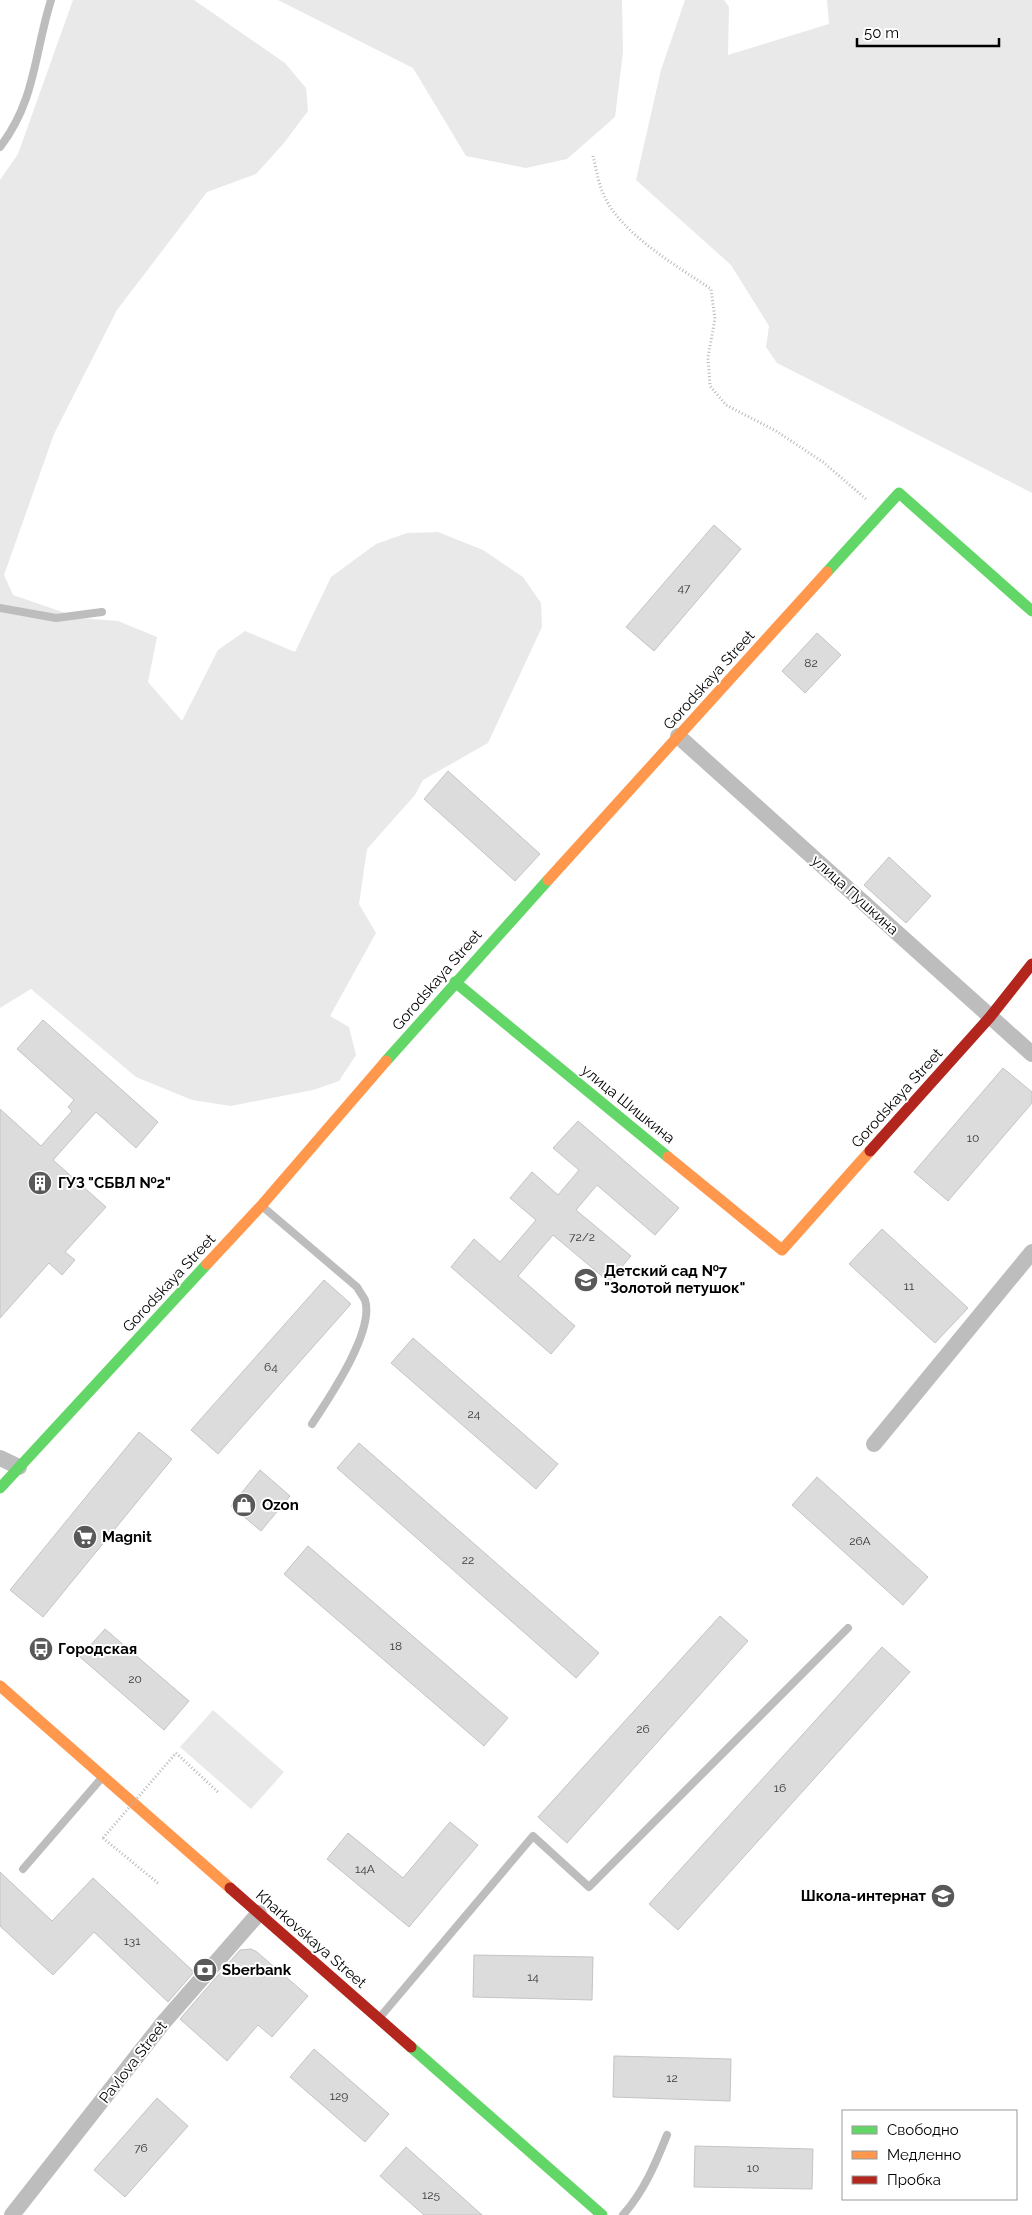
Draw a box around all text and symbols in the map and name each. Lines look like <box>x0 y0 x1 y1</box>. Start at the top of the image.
scale bar <box>857 15 1000 47</box>
text: 50 m <box>864 24 899 42</box>
house number: 47 <box>678 581 691 595</box>
street label: Gorodskaya Street <box>660 627 758 733</box>
house number: 82 <box>804 656 818 670</box>
street label: улица Пушкина <box>808 851 902 939</box>
street label: Gorodskaya Street <box>388 926 486 1034</box>
street label: Gorodskaya Street <box>848 1045 946 1151</box>
street label: улица Шишкина <box>578 1061 678 1147</box>
house number: 10 <box>967 1131 979 1145</box>
building icon: ГУЗ "СБВЛ №2" <box>27 1170 53 1196</box>
place label: ГУЗ "СБВЛ №2" <box>58 1174 171 1192</box>
street label: Gorodskaya Street <box>119 1230 219 1336</box>
house number: 72/2 <box>569 1230 595 1244</box>
place label: Детский сад №7 "Золотой петушок" <box>604 1262 745 1297</box>
school or university icon: Детский сад №7 "Золотой петушок" <box>573 1267 599 1293</box>
house number: 11 <box>904 1279 914 1293</box>
house number: 64 <box>264 1360 278 1374</box>
house number: 24 <box>468 1407 481 1421</box>
shop icon: Ozon <box>231 1492 257 1518</box>
place label: Ozon <box>262 1496 299 1514</box>
supermarket icon: Magnit <box>72 1524 98 1550</box>
place label: Magnit <box>102 1528 152 1546</box>
house number: 26А <box>849 1534 871 1548</box>
house number: 22 <box>462 1553 474 1567</box>
bus stop icon: Городская <box>28 1636 54 1662</box>
house number: 18 <box>390 1639 402 1653</box>
place label: Городская <box>58 1640 137 1658</box>
house number: 20 <box>128 1672 142 1686</box>
house number: 26 <box>636 1722 650 1736</box>
house number: 16 <box>774 1781 786 1795</box>
house number: 14А <box>355 1862 375 1876</box>
school or university icon: Школа-интернат <box>930 1883 956 1909</box>
street label: Kharkovskaya Street <box>252 1886 370 1992</box>
place label: Школа-интернат <box>801 1887 927 1905</box>
house number: 131 <box>124 1934 140 1948</box>
bank icon: Sberbank <box>192 1957 218 1983</box>
place label: Sberbank <box>222 1961 292 1979</box>
house number: 14 <box>527 1970 539 1984</box>
street label: Pavlova Street <box>95 2017 171 2107</box>
house number: 12 <box>666 2071 678 2085</box>
house number: 129 <box>330 2089 348 2103</box>
legend <box>842 2110 1017 2200</box>
text: Свободно <box>887 2121 959 2139</box>
house number: 76 <box>134 2141 148 2155</box>
text: Медленно <box>887 2146 961 2164</box>
house number: 10 <box>747 2161 759 2175</box>
text: Пробка <box>887 2171 941 2189</box>
house number: 125 <box>422 2188 440 2202</box>

